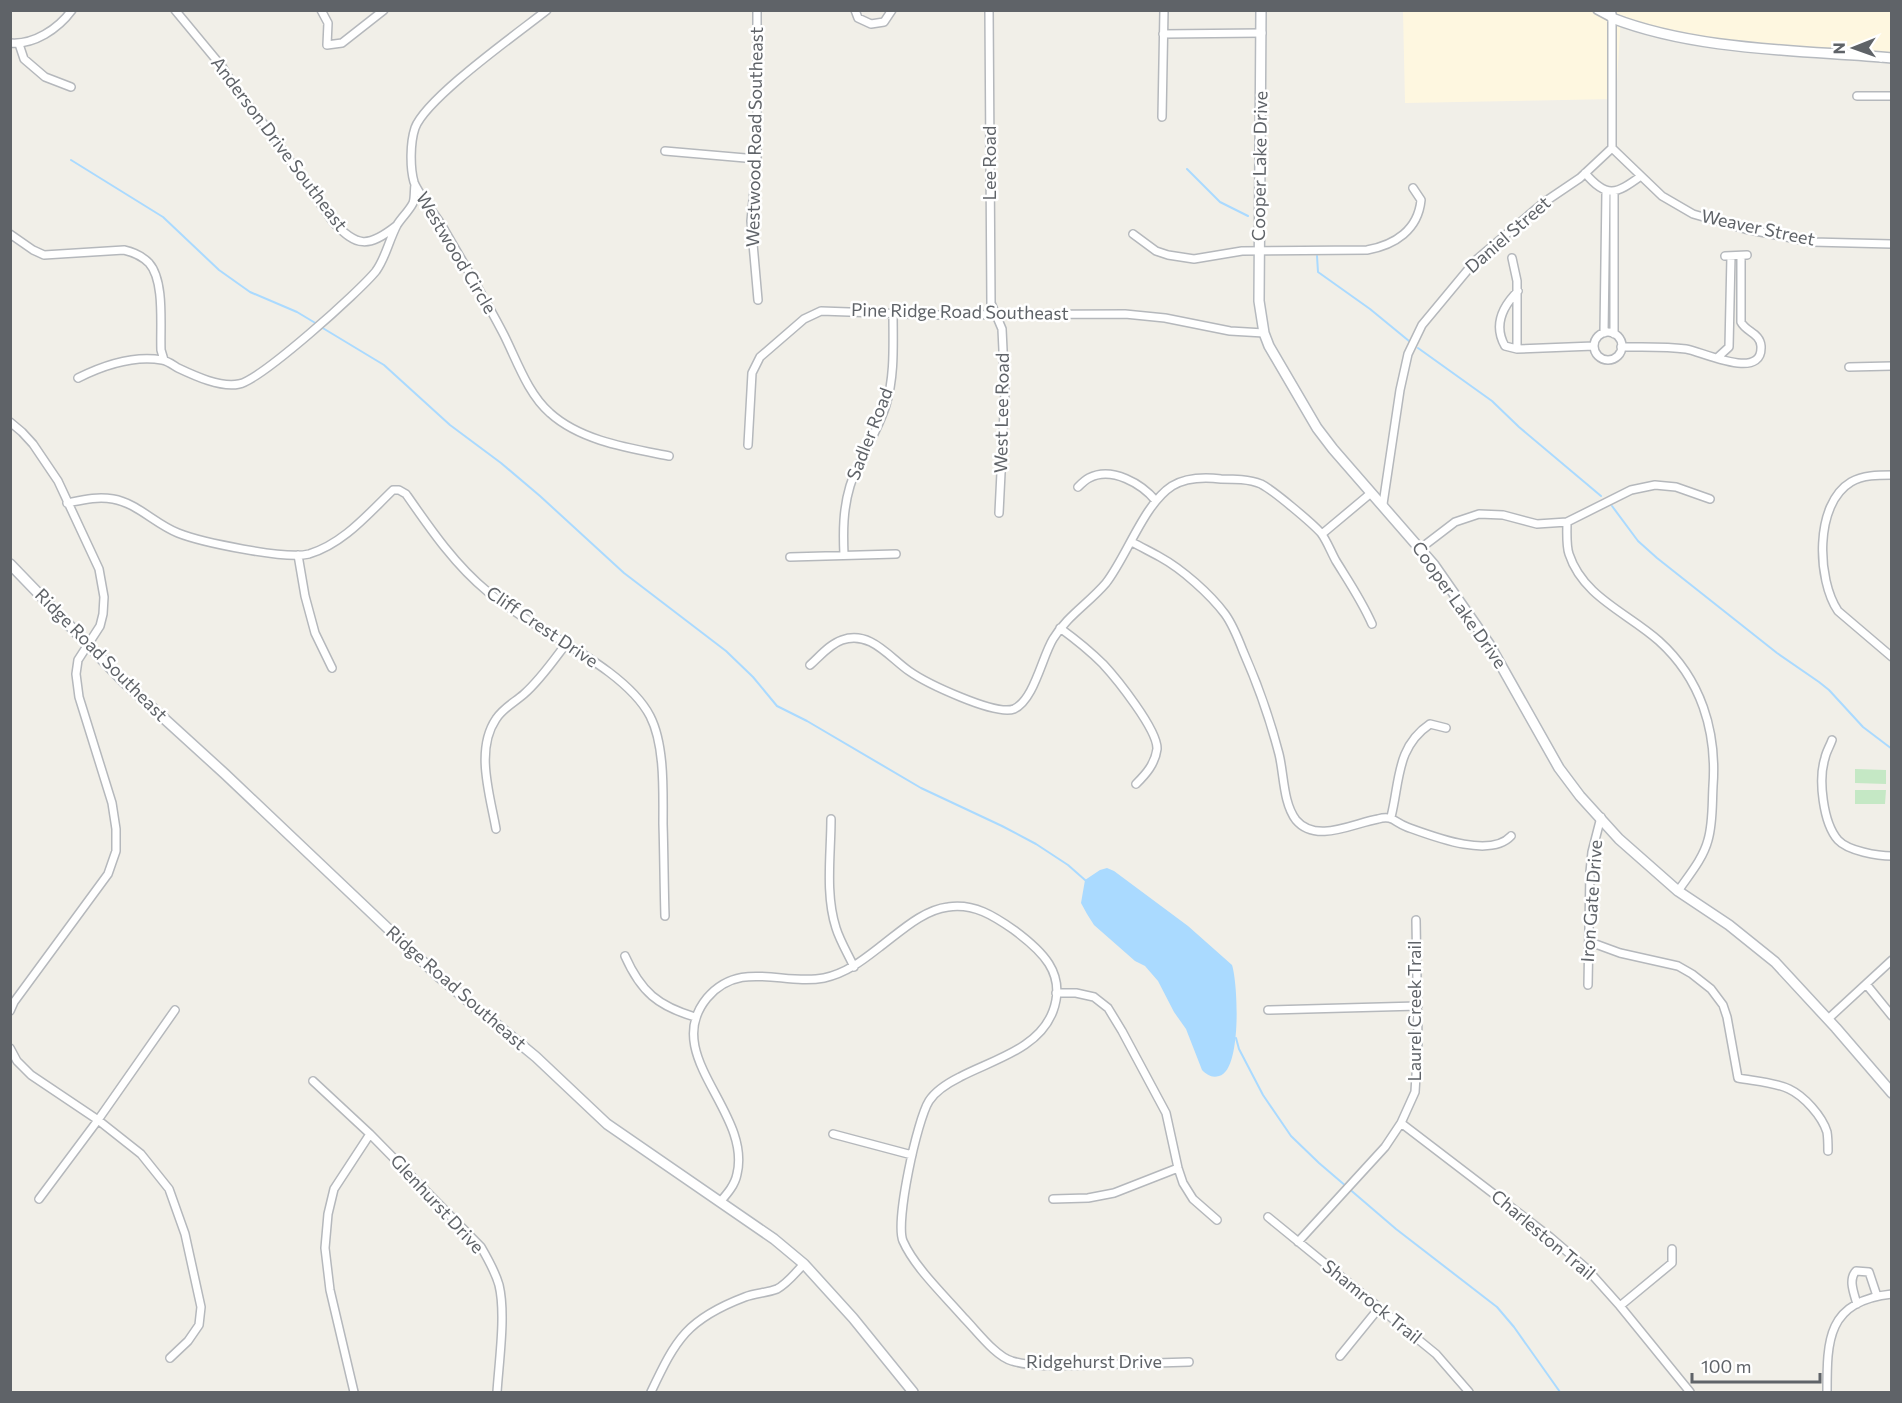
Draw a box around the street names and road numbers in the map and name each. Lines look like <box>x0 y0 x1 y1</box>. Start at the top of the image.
street label: Westwood Road Southeast <box>741 27 767 247</box>
street label: Anderson Drive Southeast <box>207 52 353 235</box>
street label: Cooper Lake Drive <box>1247 91 1271 241</box>
street label: Lee Road <box>978 126 1000 200</box>
street label: Westwood Circle <box>412 188 502 317</box>
street label: Daniel Street <box>1460 191 1555 277</box>
street label: Weaver Street <box>1699 204 1817 250</box>
street label: Pine Ridge Road Southeast <box>851 298 1069 324</box>
street label: West Lee Road <box>989 353 1013 473</box>
street label: Sadler Road <box>841 384 897 483</box>
street label: Cooper Lake Drive <box>1408 537 1512 672</box>
street label: Cliff Crest Drive <box>483 581 603 672</box>
street label: Ridge Road Southeast <box>31 583 173 725</box>
street label: Iron Gate Drive <box>1576 839 1606 963</box>
street label: Ridge Road Southeast <box>382 920 531 1054</box>
street label: Laurel Creek Trail <box>1403 940 1425 1082</box>
street label: Glenhurst Drive <box>386 1149 489 1257</box>
street label: Charleston Trail <box>1487 1184 1600 1284</box>
street label: Shamrock Trail <box>1319 1254 1427 1348</box>
street label: Ridgehurst Drive <box>1026 1350 1162 1372</box>

